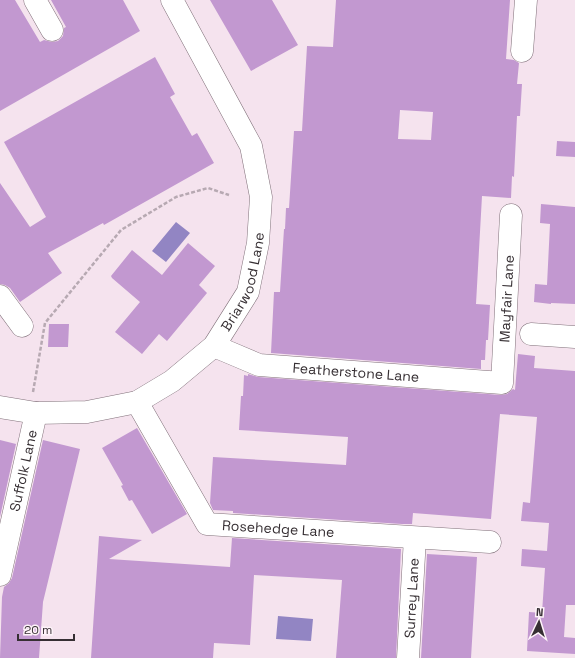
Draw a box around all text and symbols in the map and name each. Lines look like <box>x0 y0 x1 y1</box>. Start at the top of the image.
street label: Briarwood Lane <box>217 232 268 334</box>
street label: Mayfair Lane <box>495 254 518 343</box>
street label: Featherstone Lane <box>292 359 420 386</box>
street label: Suffolk Lane <box>5 428 41 513</box>
street label: Rosehedge Lane <box>221 516 335 541</box>
street label: Surrey Lane <box>400 557 423 639</box>
north arrow <box>519 602 559 642</box>
text: N <box>536 605 544 619</box>
scale bar <box>18 616 74 642</box>
text: 20 m <box>24 622 52 638</box>

